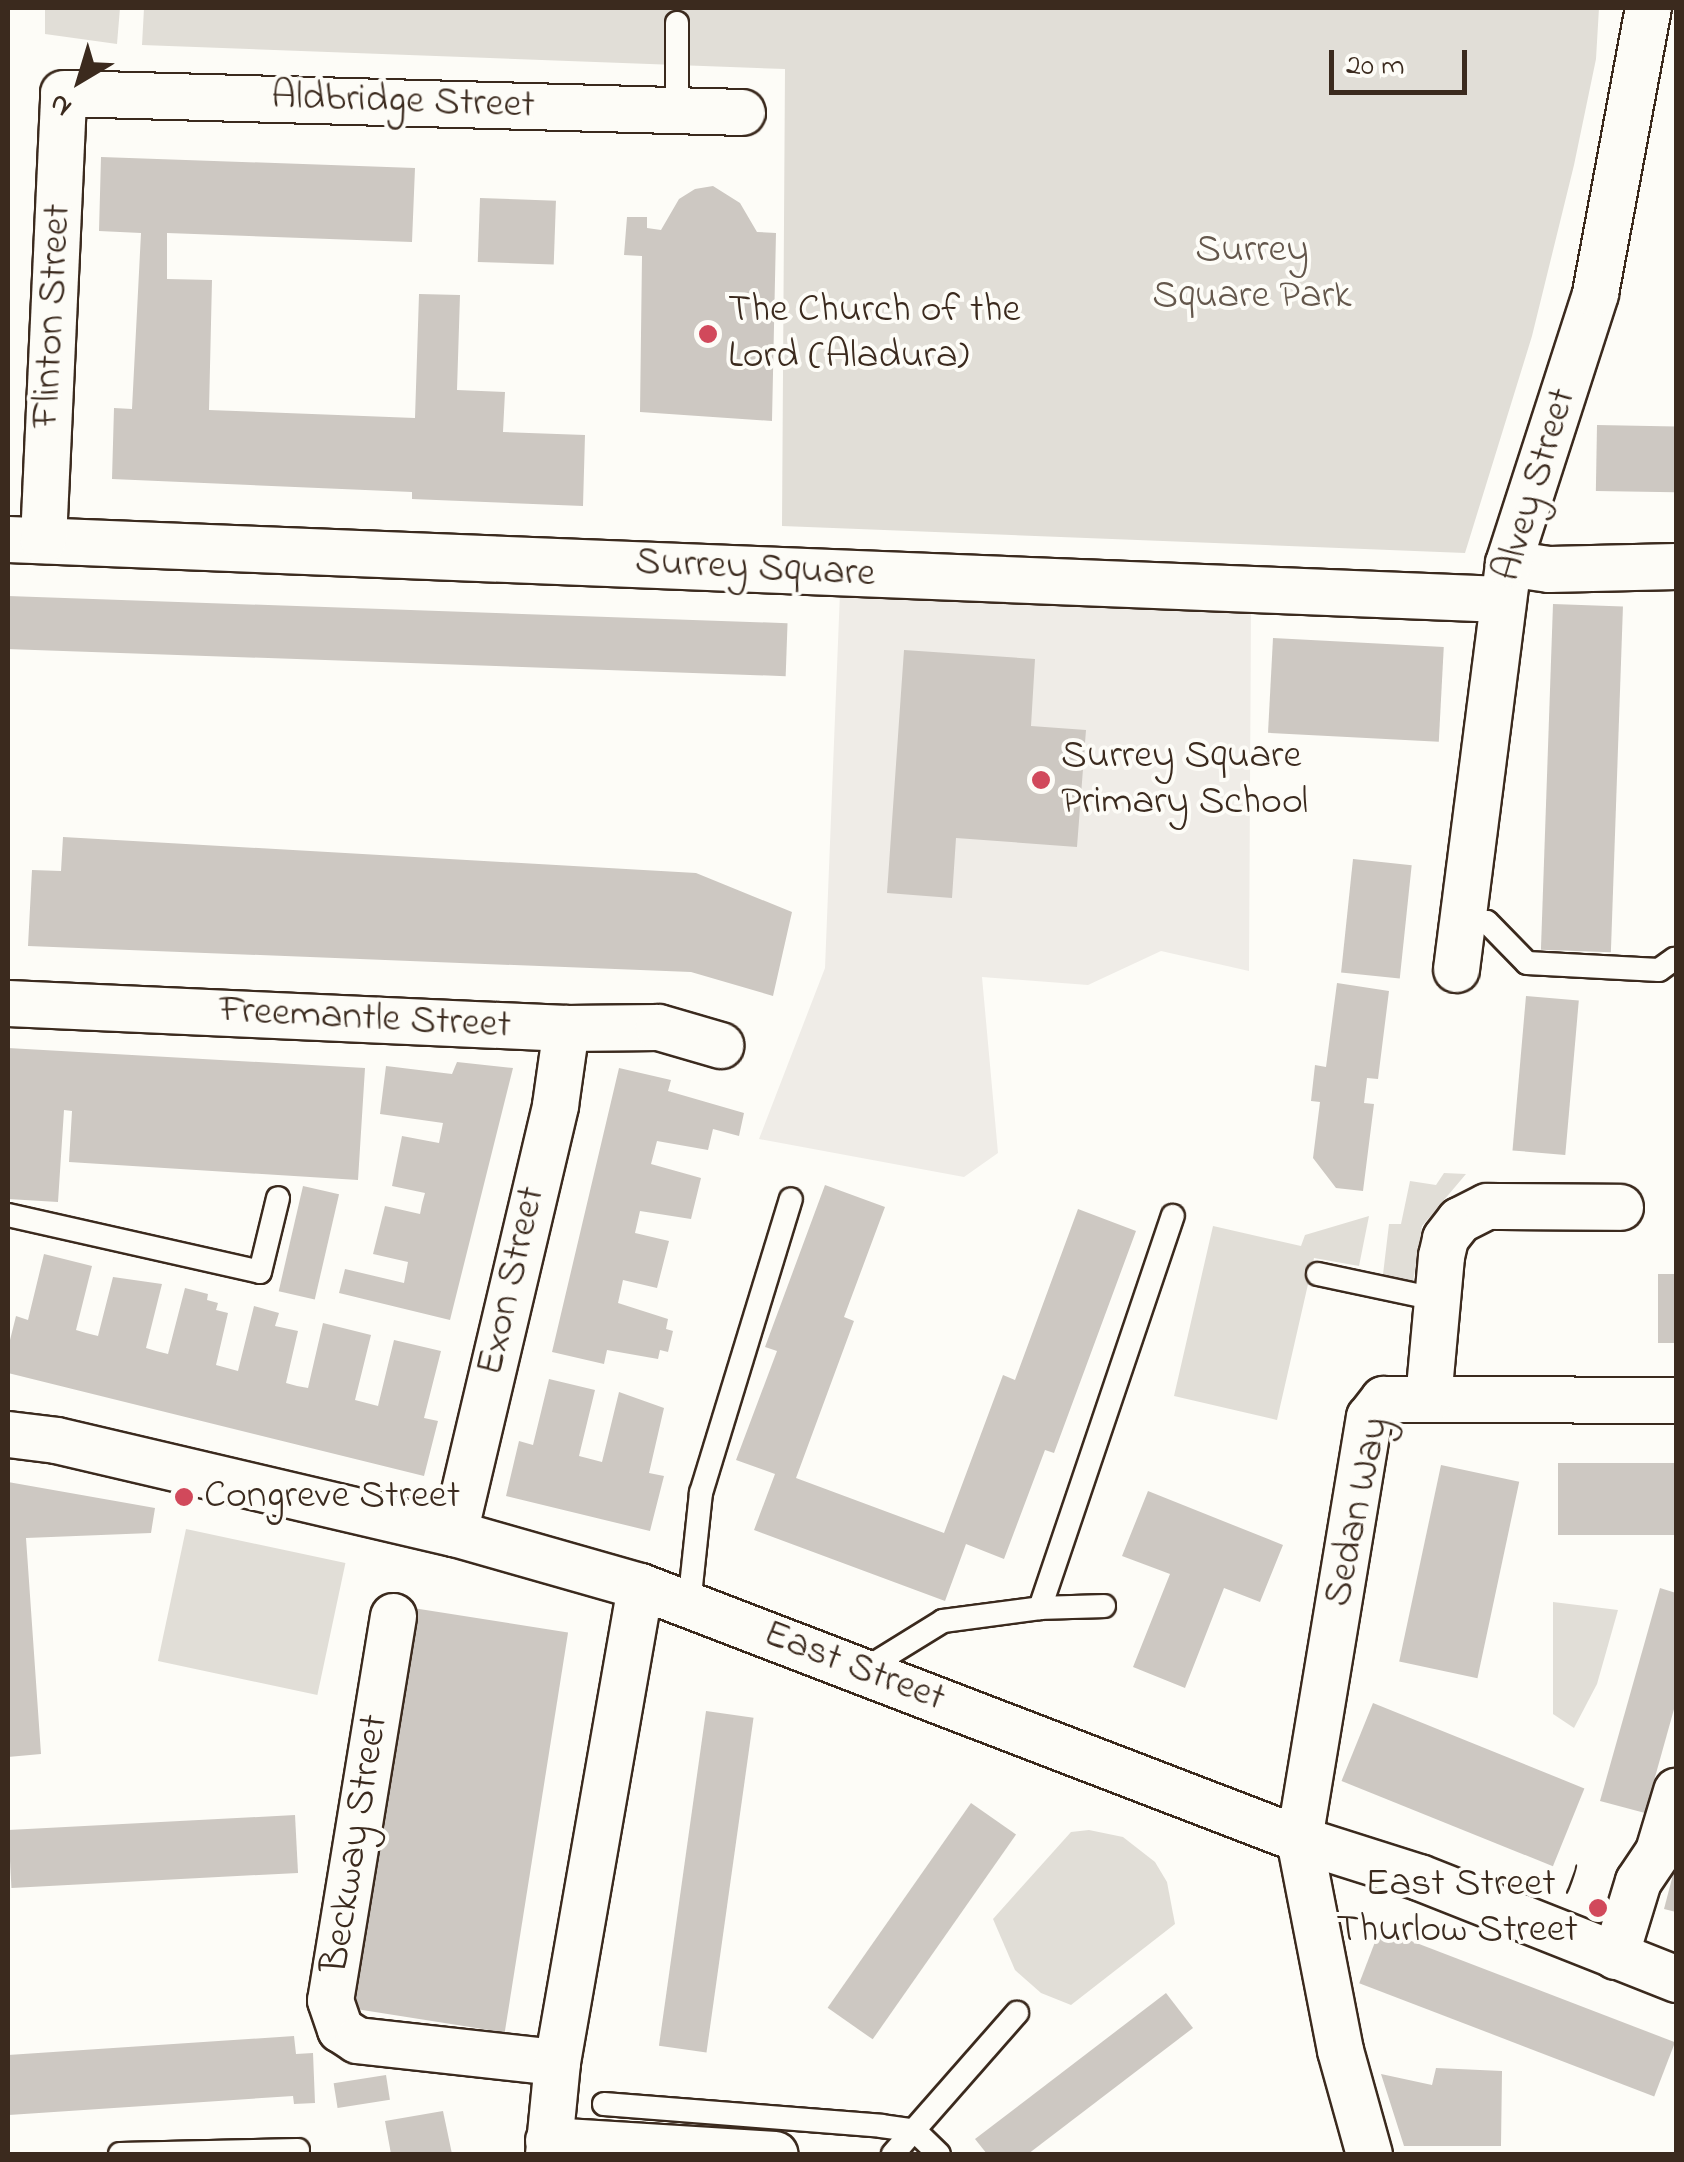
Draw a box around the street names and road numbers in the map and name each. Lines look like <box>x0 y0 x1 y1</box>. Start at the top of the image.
street label: Aldbridge Street <box>270 73 536 131</box>
street label: Flinton Street <box>23 203 83 429</box>
street label: Alvey Street <box>1484 383 1588 587</box>
street label: Surrey Square <box>634 539 876 599</box>
street label: Freemantle Street <box>218 987 512 1051</box>
street label: Exon Street <box>467 1182 557 1380</box>
street label: Sedan Way <box>1315 1413 1401 1611</box>
street label: East Street <box>757 1610 951 1724</box>
street label: Beckway Street <box>312 1711 400 1977</box>

